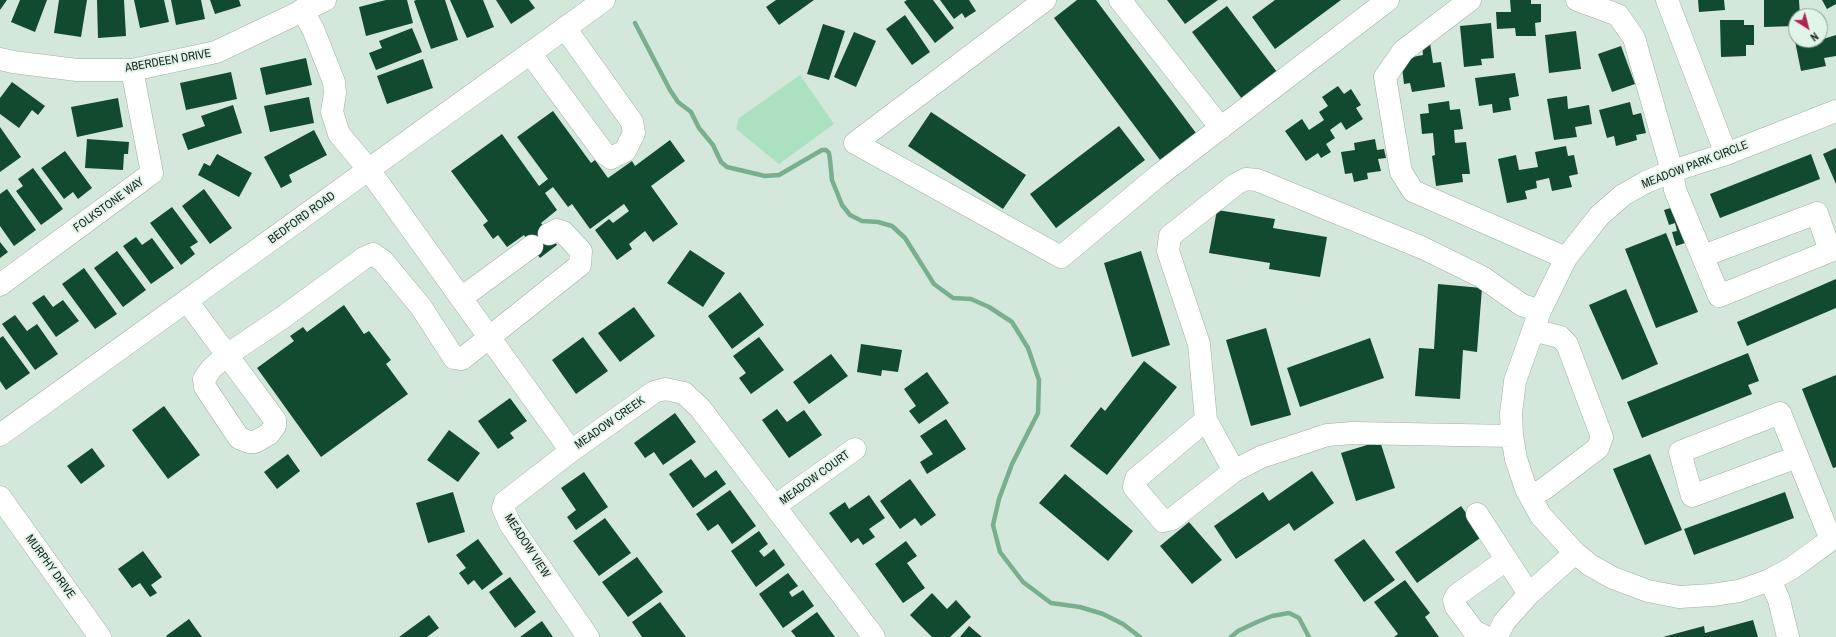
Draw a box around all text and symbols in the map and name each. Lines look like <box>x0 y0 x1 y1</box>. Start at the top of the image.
north arrow <box>1788 8 1828 48</box>
text: N <box>1808 29 1821 44</box>
street label: ABERDEEN DRIVE <box>124 46 212 76</box>
street label: MEADOW PARK CIRCLE <box>1640 138 1750 192</box>
street label: FOLKSTONE WAY <box>71 175 147 235</box>
street label: BEDFORD ROAD <box>266 189 338 247</box>
street label: MEADOW CREEK <box>572 394 648 452</box>
street label: MEADOW COURT <box>777 448 853 508</box>
street label: MEADOW VIEW <box>501 511 553 581</box>
street label: MURPHY DRIVE <box>22 532 78 602</box>

